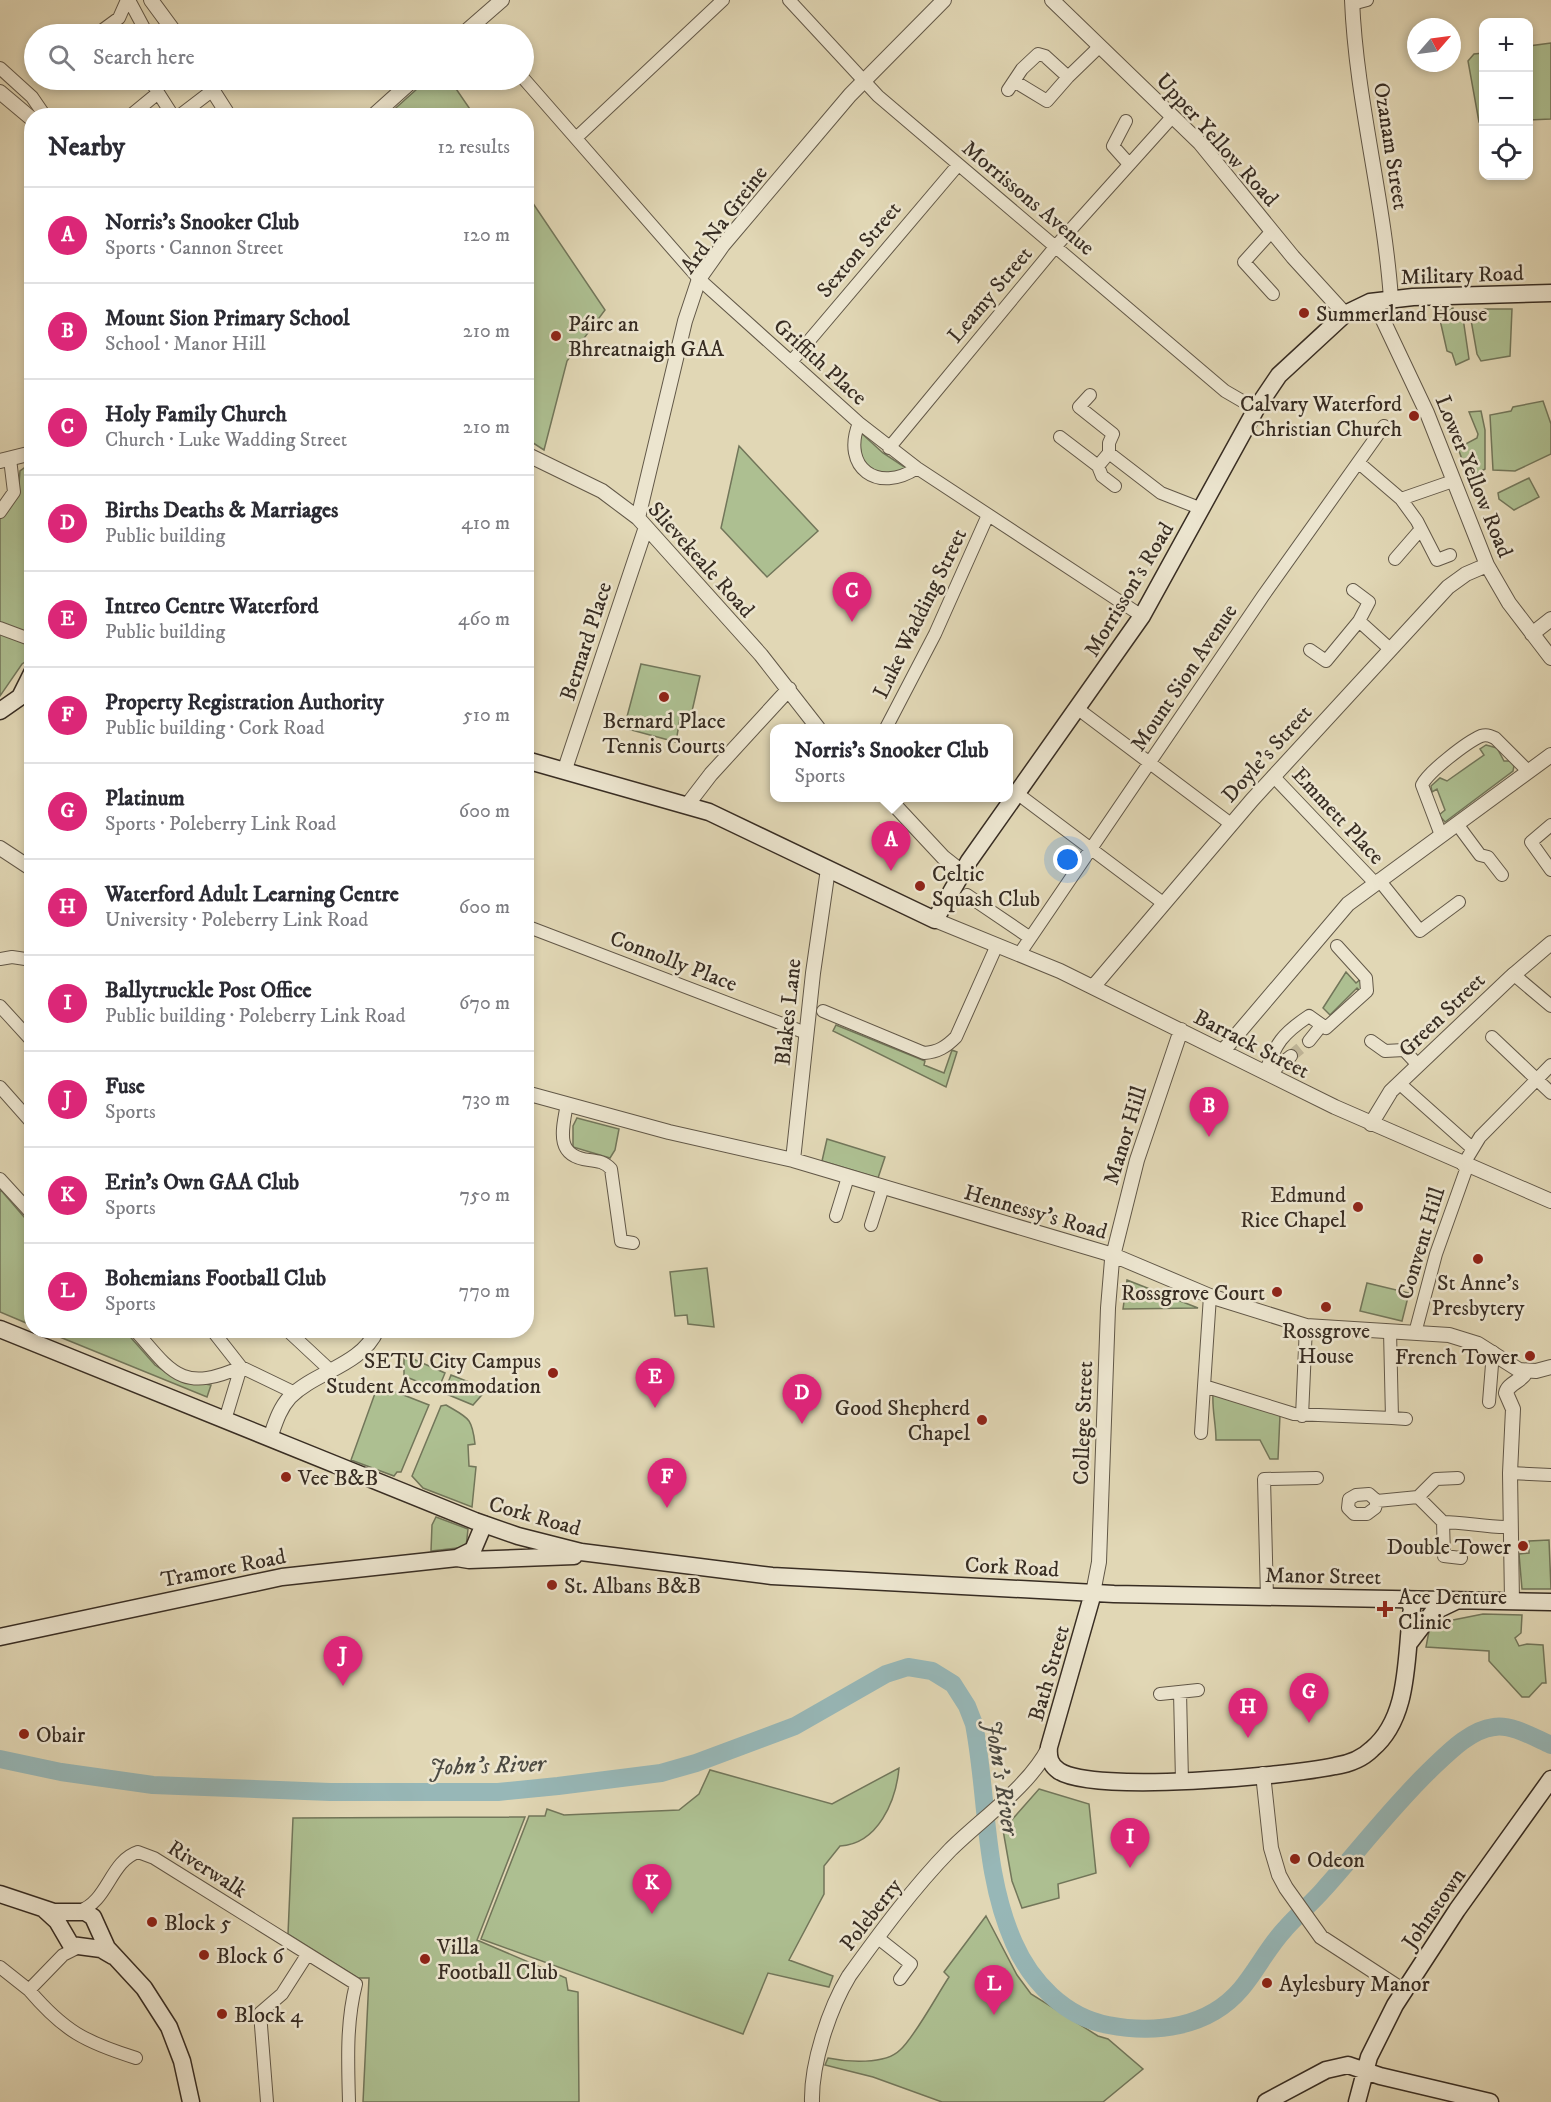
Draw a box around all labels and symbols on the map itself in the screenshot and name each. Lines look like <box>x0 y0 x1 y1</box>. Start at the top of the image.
north arrow <box>1407 18 1461 72</box>
street label: Upper Yellow Road <box>1150 68 1284 212</box>
street label: Ozanam Street <box>1367 81 1414 212</box>
street label: Morrissons Avenue <box>956 135 1100 261</box>
street label: Ard Na Greine <box>675 161 774 279</box>
street label: Sexton Street <box>811 196 907 304</box>
street label: Leamy Street <box>942 241 1038 349</box>
street label: Military Road <box>1400 260 1524 291</box>
place label: Summerland House <box>1316 301 1487 328</box>
marker: Summerland House <box>1297 306 1311 320</box>
place label: Páirc an Bhreatnaigh GAA <box>568 311 725 363</box>
street label: Griffith Place <box>768 313 872 411</box>
marker: Páirc an Bhreatnaigh GAA <box>549 329 563 343</box>
place label: Calvary Waterford Christian Church <box>1240 391 1402 443</box>
street label: Lower Yellow Road <box>1429 392 1518 562</box>
marker: Calvary Waterford Christian Church <box>1407 409 1421 423</box>
street label: Slievekeale Road <box>642 496 760 624</box>
street label: Morrisson's Road <box>1079 518 1180 662</box>
street label: Luke Wadding Street <box>867 524 973 703</box>
pin: C <box>832 572 872 622</box>
street label: Bernard Place <box>555 579 618 704</box>
street label: Mount Sion Avenue <box>1125 599 1243 757</box>
marker: Bernard Place Tennis Courts <box>657 690 671 704</box>
street label: Doyle's Street <box>1216 700 1318 808</box>
place label: Bernard Place Tennis Courts <box>602 708 726 760</box>
street label: Emmett Place <box>1286 762 1390 870</box>
pin: A <box>872 822 910 871</box>
your location <box>1053 845 1082 874</box>
place label: Celtic Squash Club <box>932 861 1040 913</box>
marker: Celtic Squash Club <box>913 879 927 893</box>
street label: Connolly Place <box>606 925 741 998</box>
street label: Blakes Lane <box>769 957 808 1067</box>
street label: Green Street <box>1393 967 1491 1063</box>
street label: Barrack Street <box>1189 1004 1314 1085</box>
street label: Manor Hill <box>1098 1082 1153 1188</box>
pin: B <box>1190 1088 1228 1137</box>
street label: Hennessy's Road <box>961 1179 1110 1246</box>
place label: Edmund Rice Chapel <box>1240 1182 1346 1234</box>
street label: Convent Hill <box>1392 1184 1451 1303</box>
marker: Edmund Rice Chapel <box>1351 1200 1365 1214</box>
marker: St Anne’s Presbytery <box>1471 1252 1485 1266</box>
place label: St Anne’s Presbytery <box>1432 1270 1525 1322</box>
place label: Rossgrove Court <box>1121 1280 1265 1307</box>
marker: Rossgrove Court <box>1270 1285 1284 1299</box>
marker: Rossgrove House <box>1319 1300 1333 1314</box>
place label: Rossgrove House <box>1282 1318 1370 1370</box>
place label: French Tower <box>1395 1344 1519 1371</box>
place label: SETU City Campus Student Accommodation <box>326 1348 542 1400</box>
marker: French Tower <box>1523 1349 1537 1363</box>
pin: E <box>636 1358 674 1408</box>
street label: College Street <box>1068 1361 1099 1486</box>
marker: SETU City Campus Student Accommodation <box>546 1366 560 1380</box>
pin: D <box>782 1374 822 1424</box>
place label: Good Shepherd Chapel <box>835 1395 970 1447</box>
marker: Good Shepherd Chapel <box>975 1413 989 1427</box>
pin: F <box>648 1458 686 1508</box>
place label: Vee B&B <box>297 1465 378 1492</box>
marker: Vee B&B <box>279 1470 293 1484</box>
street label: Cork Road <box>485 1490 584 1542</box>
place label: Double Tower <box>1386 1534 1512 1561</box>
marker: Double Tower <box>1516 1539 1530 1553</box>
street label: Tramore Road <box>159 1543 288 1594</box>
street label: Cork Road <box>964 1552 1060 1583</box>
street label: Manor Street <box>1265 1562 1381 1591</box>
place label: St. Albans B&B <box>564 1573 701 1600</box>
marker: St. Albans B&B <box>545 1578 559 1592</box>
place label: Ace Denture Clinic <box>1398 1584 1507 1636</box>
marker: Ace Denture Clinic <box>1376 1600 1394 1618</box>
street label: Bath Street <box>1023 1622 1076 1725</box>
pin: J <box>324 1636 362 1686</box>
pin: G <box>1290 1674 1328 1723</box>
pin: H <box>1228 1688 1268 1738</box>
water label: John's River <box>977 1717 1025 1840</box>
place label: Obair <box>36 1722 86 1749</box>
marker: Obair <box>17 1727 31 1741</box>
water label: John's River <box>428 1749 548 1783</box>
pin: I <box>1110 1818 1150 1868</box>
street label: Riverwalk <box>163 1834 252 1904</box>
place label: Odeon <box>1307 1847 1365 1874</box>
marker: Odeon <box>1288 1852 1302 1866</box>
street label: Johnstown <box>1395 1863 1472 1956</box>
pin: K <box>632 1864 672 1914</box>
street label: Poleberry <box>834 1873 908 1957</box>
place label: Block 5 <box>164 1910 231 1937</box>
marker: Block 5 <box>145 1915 159 1929</box>
place label: Villa Football Club <box>436 1934 558 1986</box>
place label: Block 6 <box>216 1943 285 1970</box>
marker: Block 6 <box>197 1948 211 1962</box>
marker: Villa Football Club <box>418 1952 432 1966</box>
pin: L <box>974 1966 1014 2015</box>
place label: Aylesbury Manor <box>1279 1971 1430 1998</box>
marker: Aylesbury Manor <box>1260 1976 1274 1990</box>
place label: Block 4 <box>234 2002 304 2029</box>
marker: Block 4 <box>215 2007 229 2021</box>

